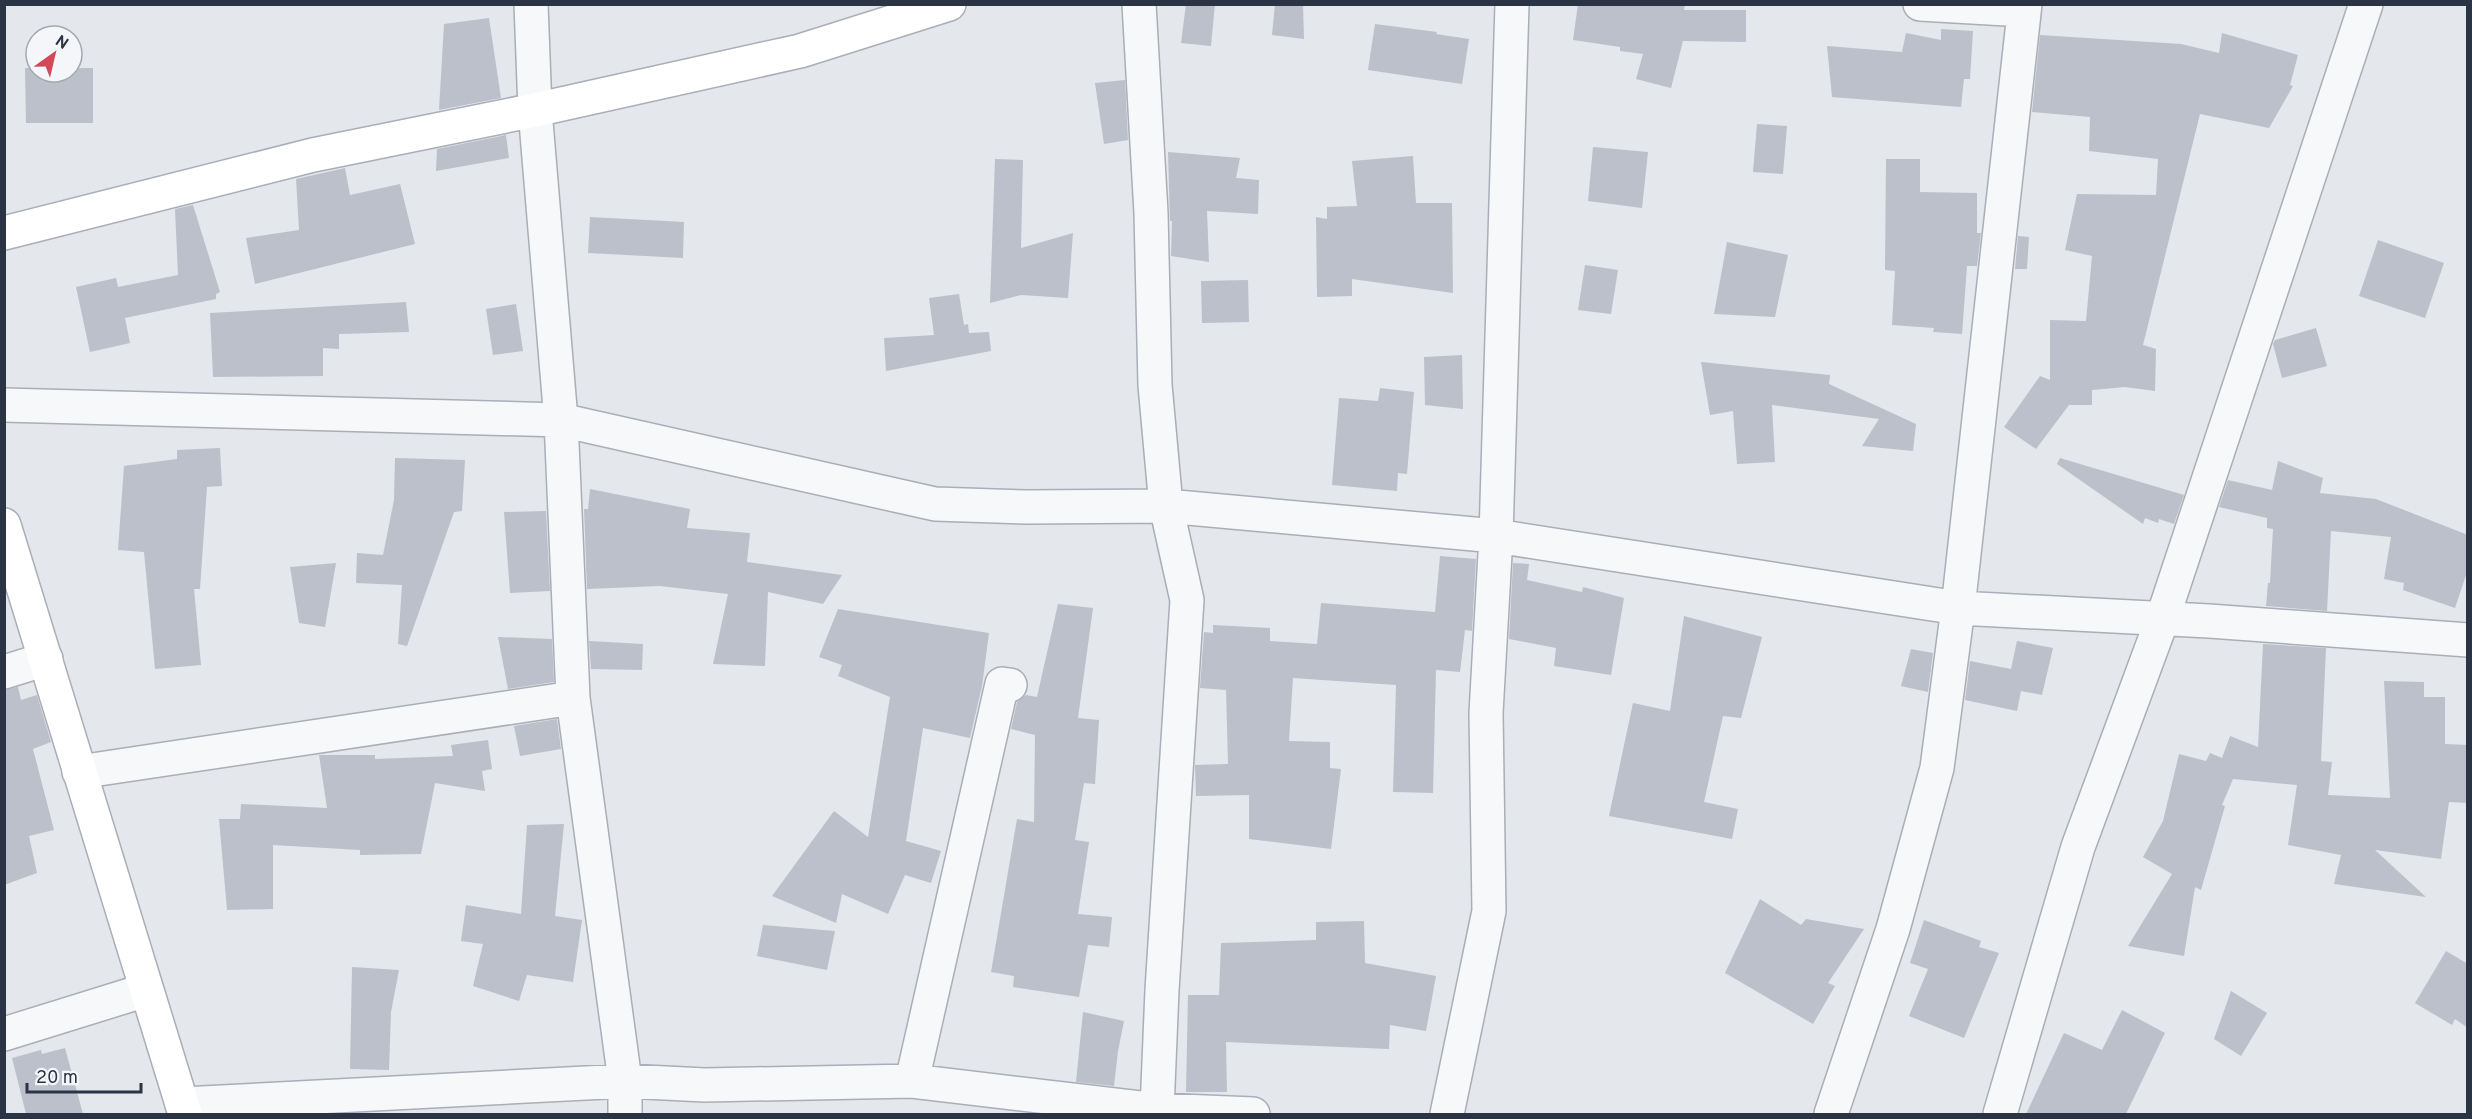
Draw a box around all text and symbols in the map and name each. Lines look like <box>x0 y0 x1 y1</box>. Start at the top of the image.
north arrow <box>24 24 84 84</box>
text: N <box>51 32 72 55</box>
scale bar <box>27 1056 141 1094</box>
text: 20 m <box>36 1067 78 1090</box>

